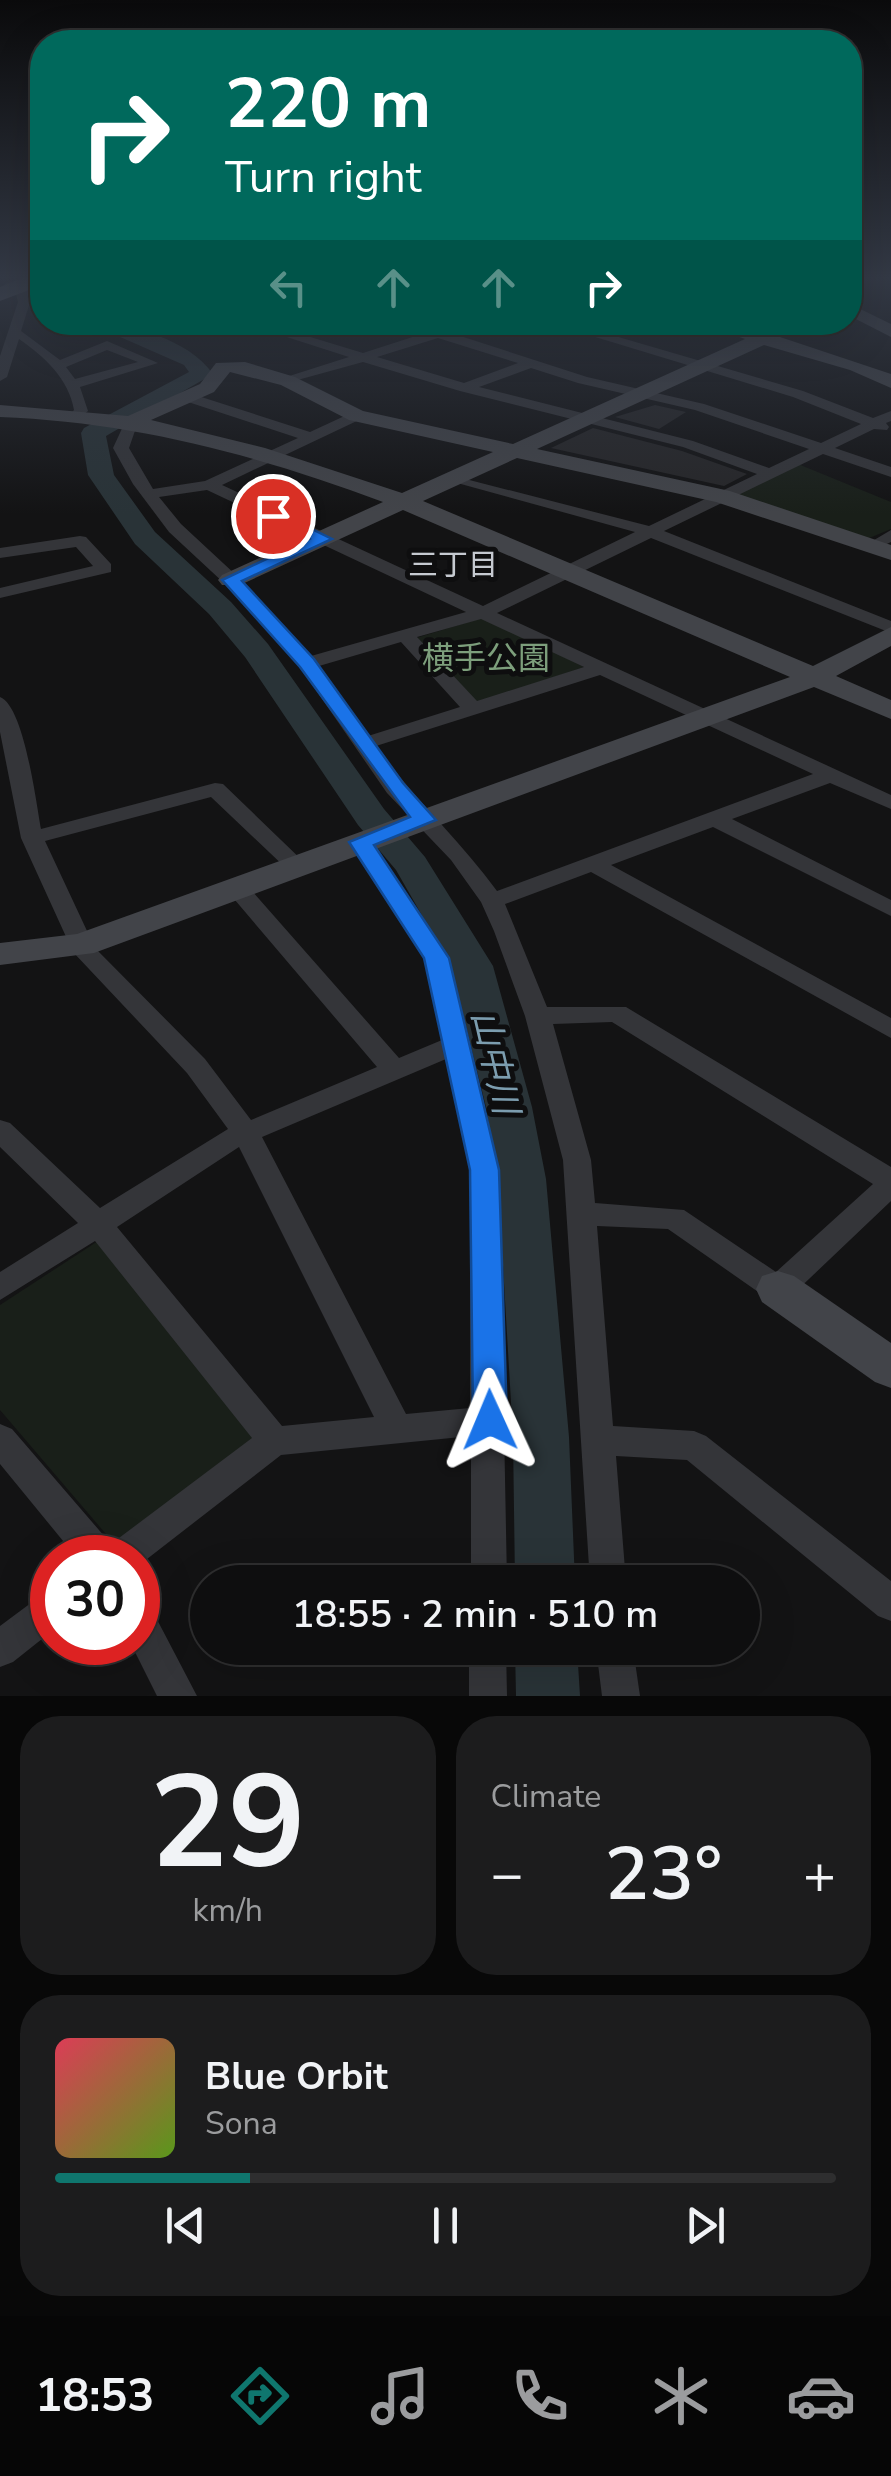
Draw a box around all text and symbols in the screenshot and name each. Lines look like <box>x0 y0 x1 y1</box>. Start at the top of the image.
text: 220 m <box>225 56 431 152</box>
icon: right <box>60 70 190 200</box>
text: Turn right <box>225 147 422 208</box>
icon: left <box>261 260 316 315</box>
icon: ahead <box>366 260 421 315</box>
icon: ahead <box>471 260 526 315</box>
icon: right <box>576 260 631 315</box>
pin <box>231 474 316 559</box>
icon: arrive <box>246 489 301 544</box>
district label: 三丁目 <box>408 545 498 586</box>
park label: 横手公園 <box>422 637 550 680</box>
water label: 山中川 <box>460 1006 531 1122</box>
position arrow <box>438 1368 542 1472</box>
speed limit sign: 30 <box>30 1535 160 1665</box>
text: 18:55 · 2 min · 510 m <box>292 1589 658 1640</box>
text: 29 <box>150 1735 306 1912</box>
text: Climate <box>491 1775 601 1818</box>
text: 23° <box>604 1823 722 1925</box>
text: − <box>491 1837 524 1912</box>
text: + <box>803 1837 836 1912</box>
text: km/h <box>192 1889 263 1932</box>
text: Blue Orbit <box>205 2051 388 2102</box>
text: Sona <box>205 2102 278 2145</box>
icon: previous <box>158 2198 213 2253</box>
icon: pause <box>418 2198 473 2253</box>
icon: next <box>678 2198 733 2253</box>
icon: directions <box>225 2361 295 2431</box>
icon: music <box>365 2361 435 2431</box>
icon: phone <box>505 2361 575 2431</box>
icon: climate <box>646 2361 716 2431</box>
icon: car <box>786 2361 856 2431</box>
text: 18:53 <box>35 2366 154 2427</box>

